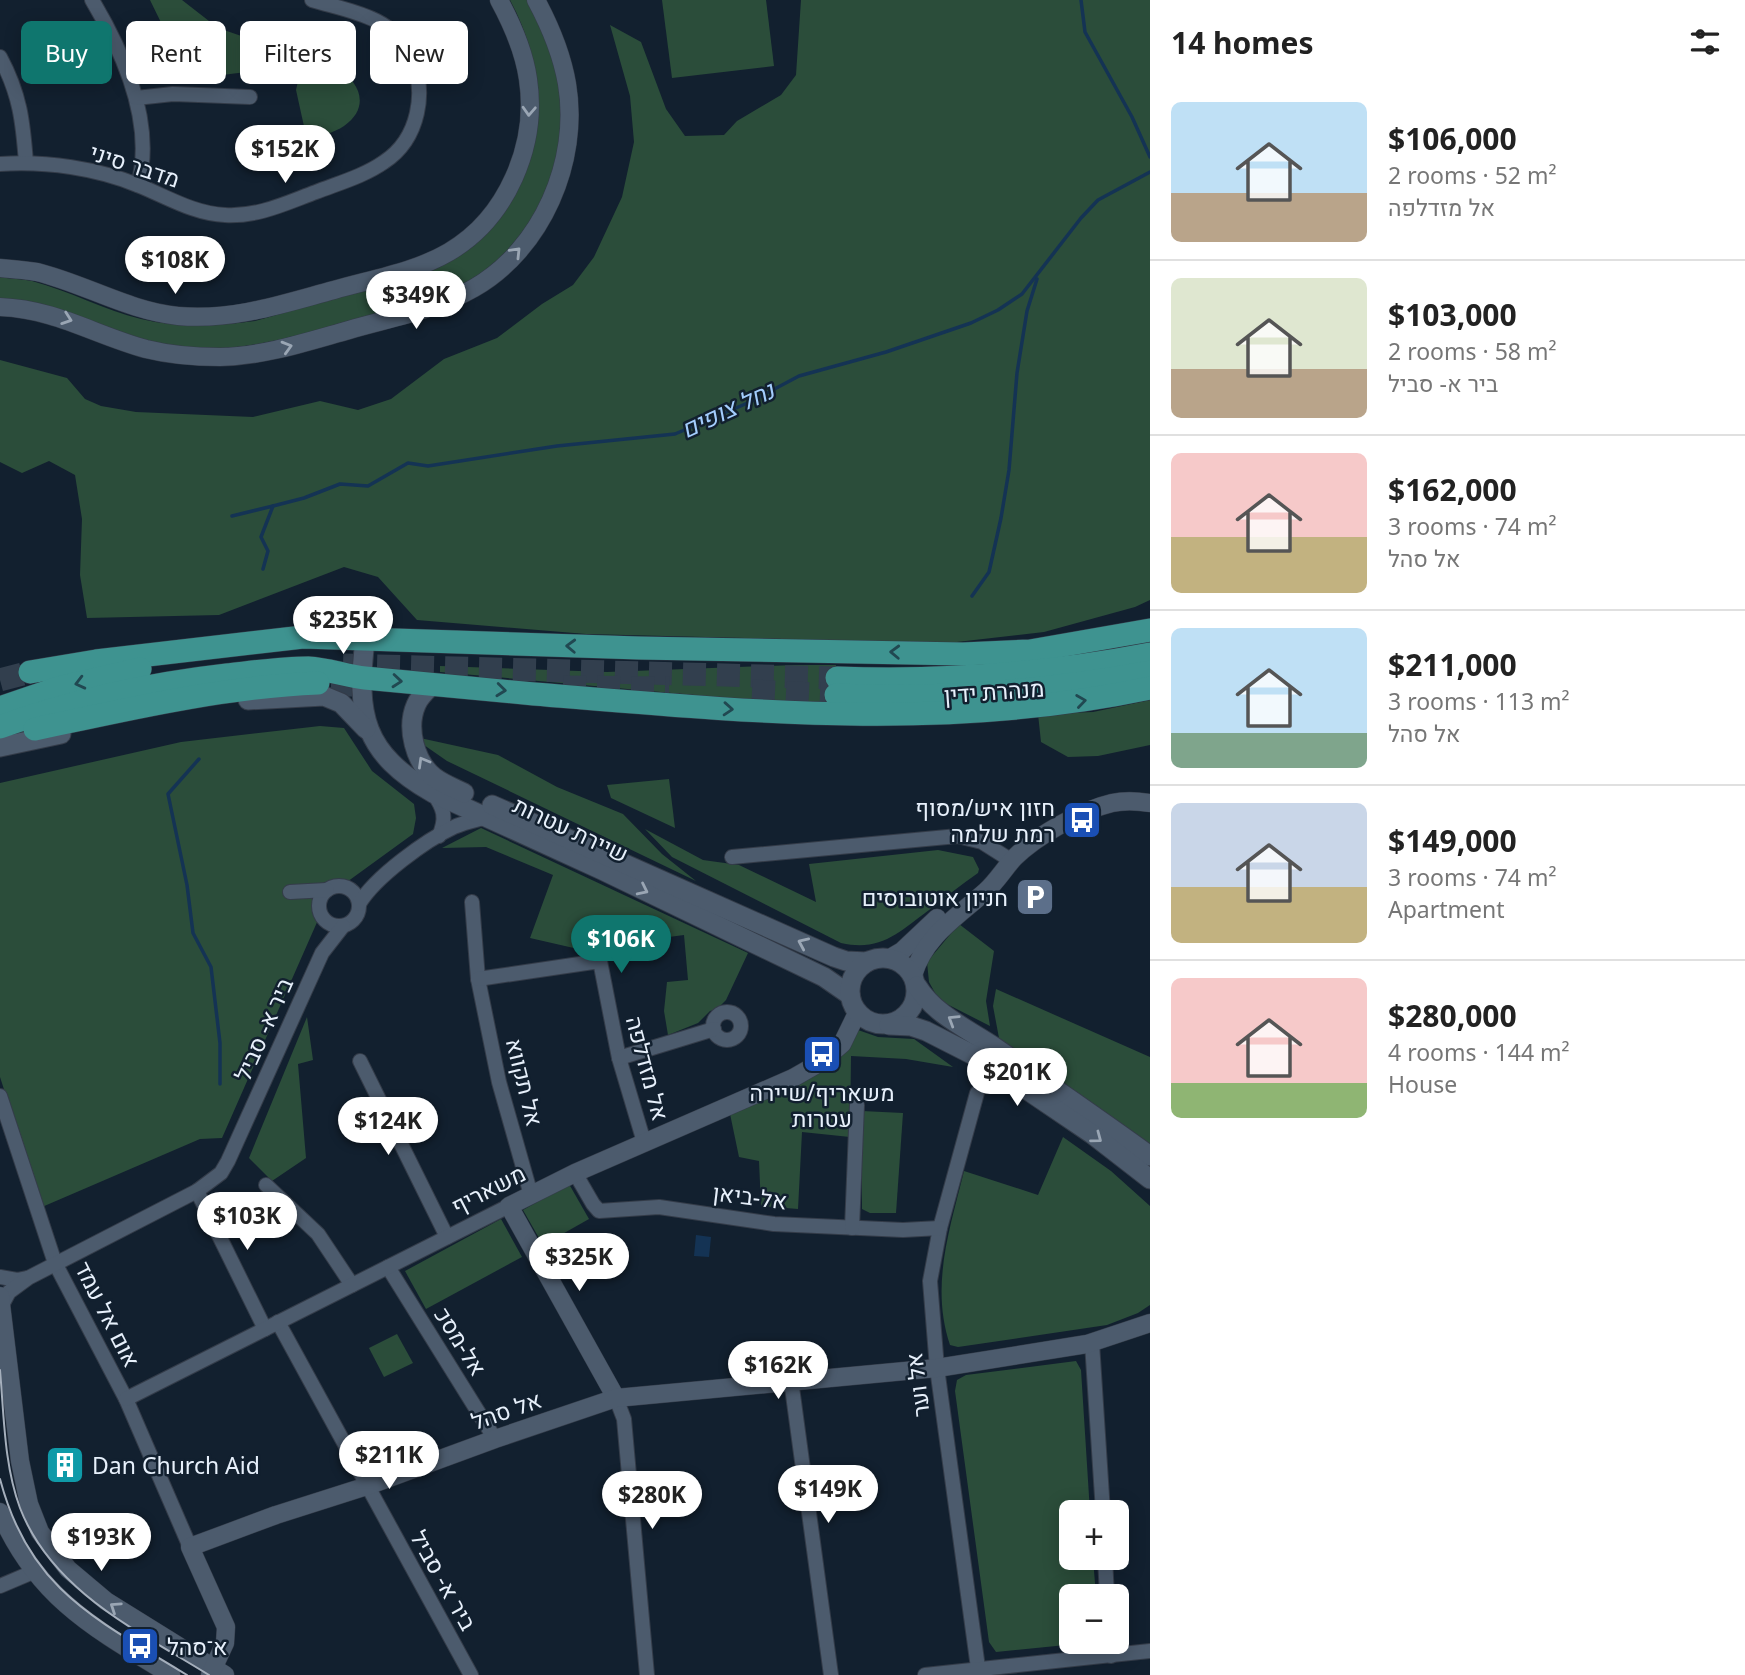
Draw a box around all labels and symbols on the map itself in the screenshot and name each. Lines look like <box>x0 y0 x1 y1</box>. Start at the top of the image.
one-way arrow <box>522 106 537 117</box>
pin: $152K <box>236 125 334 185</box>
street label: מדבר סיני <box>86 135 184 195</box>
pin: $108K <box>126 236 224 296</box>
one-way arrow <box>508 247 521 260</box>
pin: $349K <box>367 272 465 331</box>
one-way arrow <box>60 311 72 325</box>
one-way arrow <box>281 341 293 355</box>
water label: נחל צופים <box>675 372 781 445</box>
pin: $235K <box>294 596 392 656</box>
one-way arrow <box>565 638 576 654</box>
one-way arrow <box>889 644 899 660</box>
street label: מנהרת ידין <box>943 672 1045 710</box>
one-way arrow <box>392 673 403 688</box>
one-way arrow <box>74 675 86 689</box>
one-way arrow <box>495 683 507 698</box>
one-way arrow <box>1075 693 1087 708</box>
one-way arrow <box>723 701 734 716</box>
one-way arrow <box>418 756 431 769</box>
street label: שיירת עטרות <box>508 788 634 870</box>
place label: חזון איש/מסוף רמת שלמה <box>915 791 1055 849</box>
bus stop icon: חזון איש/מסוף רמת שלמה <box>1061 799 1103 841</box>
parking icon: חניון אוטובוסים <box>1014 876 1056 918</box>
place label: חניון אוטובוסים <box>862 881 1008 913</box>
one-way arrow <box>636 882 648 896</box>
pin: $106K <box>572 916 670 975</box>
one-way arrow <box>797 937 810 951</box>
street label: ביר א- סביל <box>226 972 300 1086</box>
street label: אל מזדלפה <box>619 1012 677 1124</box>
one-way arrow <box>947 1016 960 1029</box>
bus stop icon: משאריף/שיירה עטרות <box>801 1033 843 1075</box>
street label: אל תקווא <box>499 1035 551 1129</box>
pin: $201K <box>968 1048 1066 1108</box>
place label: משאריף/שיירה עטרות <box>750 1076 894 1134</box>
pin: $124K <box>339 1098 437 1157</box>
one-way arrow <box>1089 1129 1102 1142</box>
street label: משאריף <box>445 1157 531 1221</box>
street label: אל-ביאן <box>711 1176 789 1216</box>
pin: $103K <box>198 1192 296 1252</box>
pin: $325K <box>530 1234 628 1293</box>
street label: אום אל עמד <box>68 1256 148 1372</box>
street label: אל-מסכ <box>427 1300 495 1382</box>
pin: $162K <box>729 1342 827 1401</box>
street label: אל וער <box>897 1351 937 1419</box>
street label: אל סהל <box>466 1383 546 1437</box>
pin: $211K <box>340 1432 438 1491</box>
building icon: Dan Church Aid <box>44 1444 86 1486</box>
place label: Dan Church Aid <box>92 1449 260 1481</box>
pin: $149K <box>779 1466 877 1525</box>
pin: $280K <box>603 1472 701 1531</box>
pin: $193K <box>52 1514 150 1573</box>
street label: ביר א- סביל <box>403 1524 485 1636</box>
one-way arrow <box>110 1603 123 1615</box>
bus stop icon: א־סהל <box>119 1625 161 1667</box>
place label: א־סהל <box>167 1630 228 1662</box>

